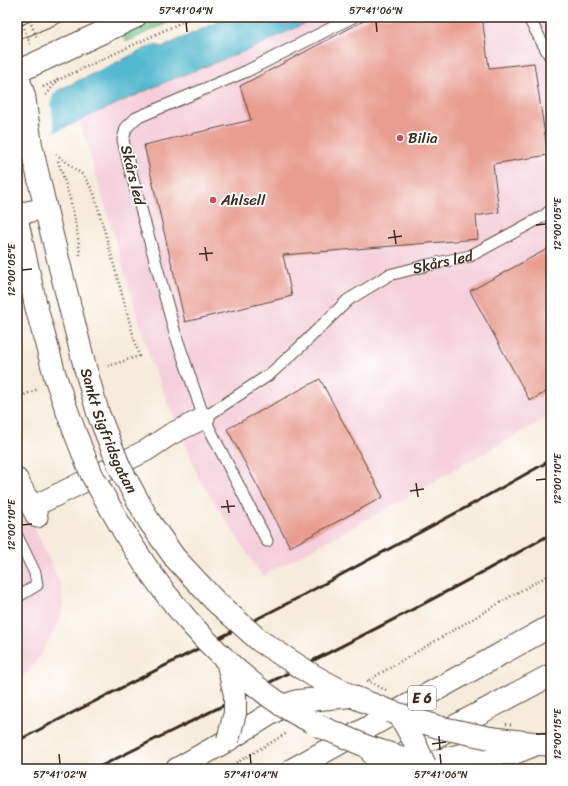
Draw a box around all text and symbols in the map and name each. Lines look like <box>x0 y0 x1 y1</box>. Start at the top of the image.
text: 57°41'04"N <box>159 2 213 20</box>
text: 57°41'06"N <box>349 2 403 20</box>
place label: Bilia <box>408 125 438 151</box>
marker: Bilia <box>395 133 405 143</box>
street label: Skårs led <box>113 142 153 209</box>
place label: Ahlsell <box>220 187 266 213</box>
marker: Ahlsell <box>208 195 218 205</box>
text: 12°00'05"E <box>549 196 567 250</box>
text: 12°00'05"E <box>3 242 21 296</box>
street label: Skårs led <box>410 243 476 281</box>
street label: Sankt Sigfridsgatan <box>73 365 145 498</box>
text: 12°00'10"E <box>549 452 567 505</box>
text: 12°00'10"E <box>3 498 21 551</box>
road number: E 6 <box>408 686 436 710</box>
text: 12°00'15"E <box>549 707 567 759</box>
text: 57°41'02"N <box>33 766 87 784</box>
text: 57°41'04"N <box>224 766 278 784</box>
text: 57°41'06"N <box>414 766 468 784</box>

